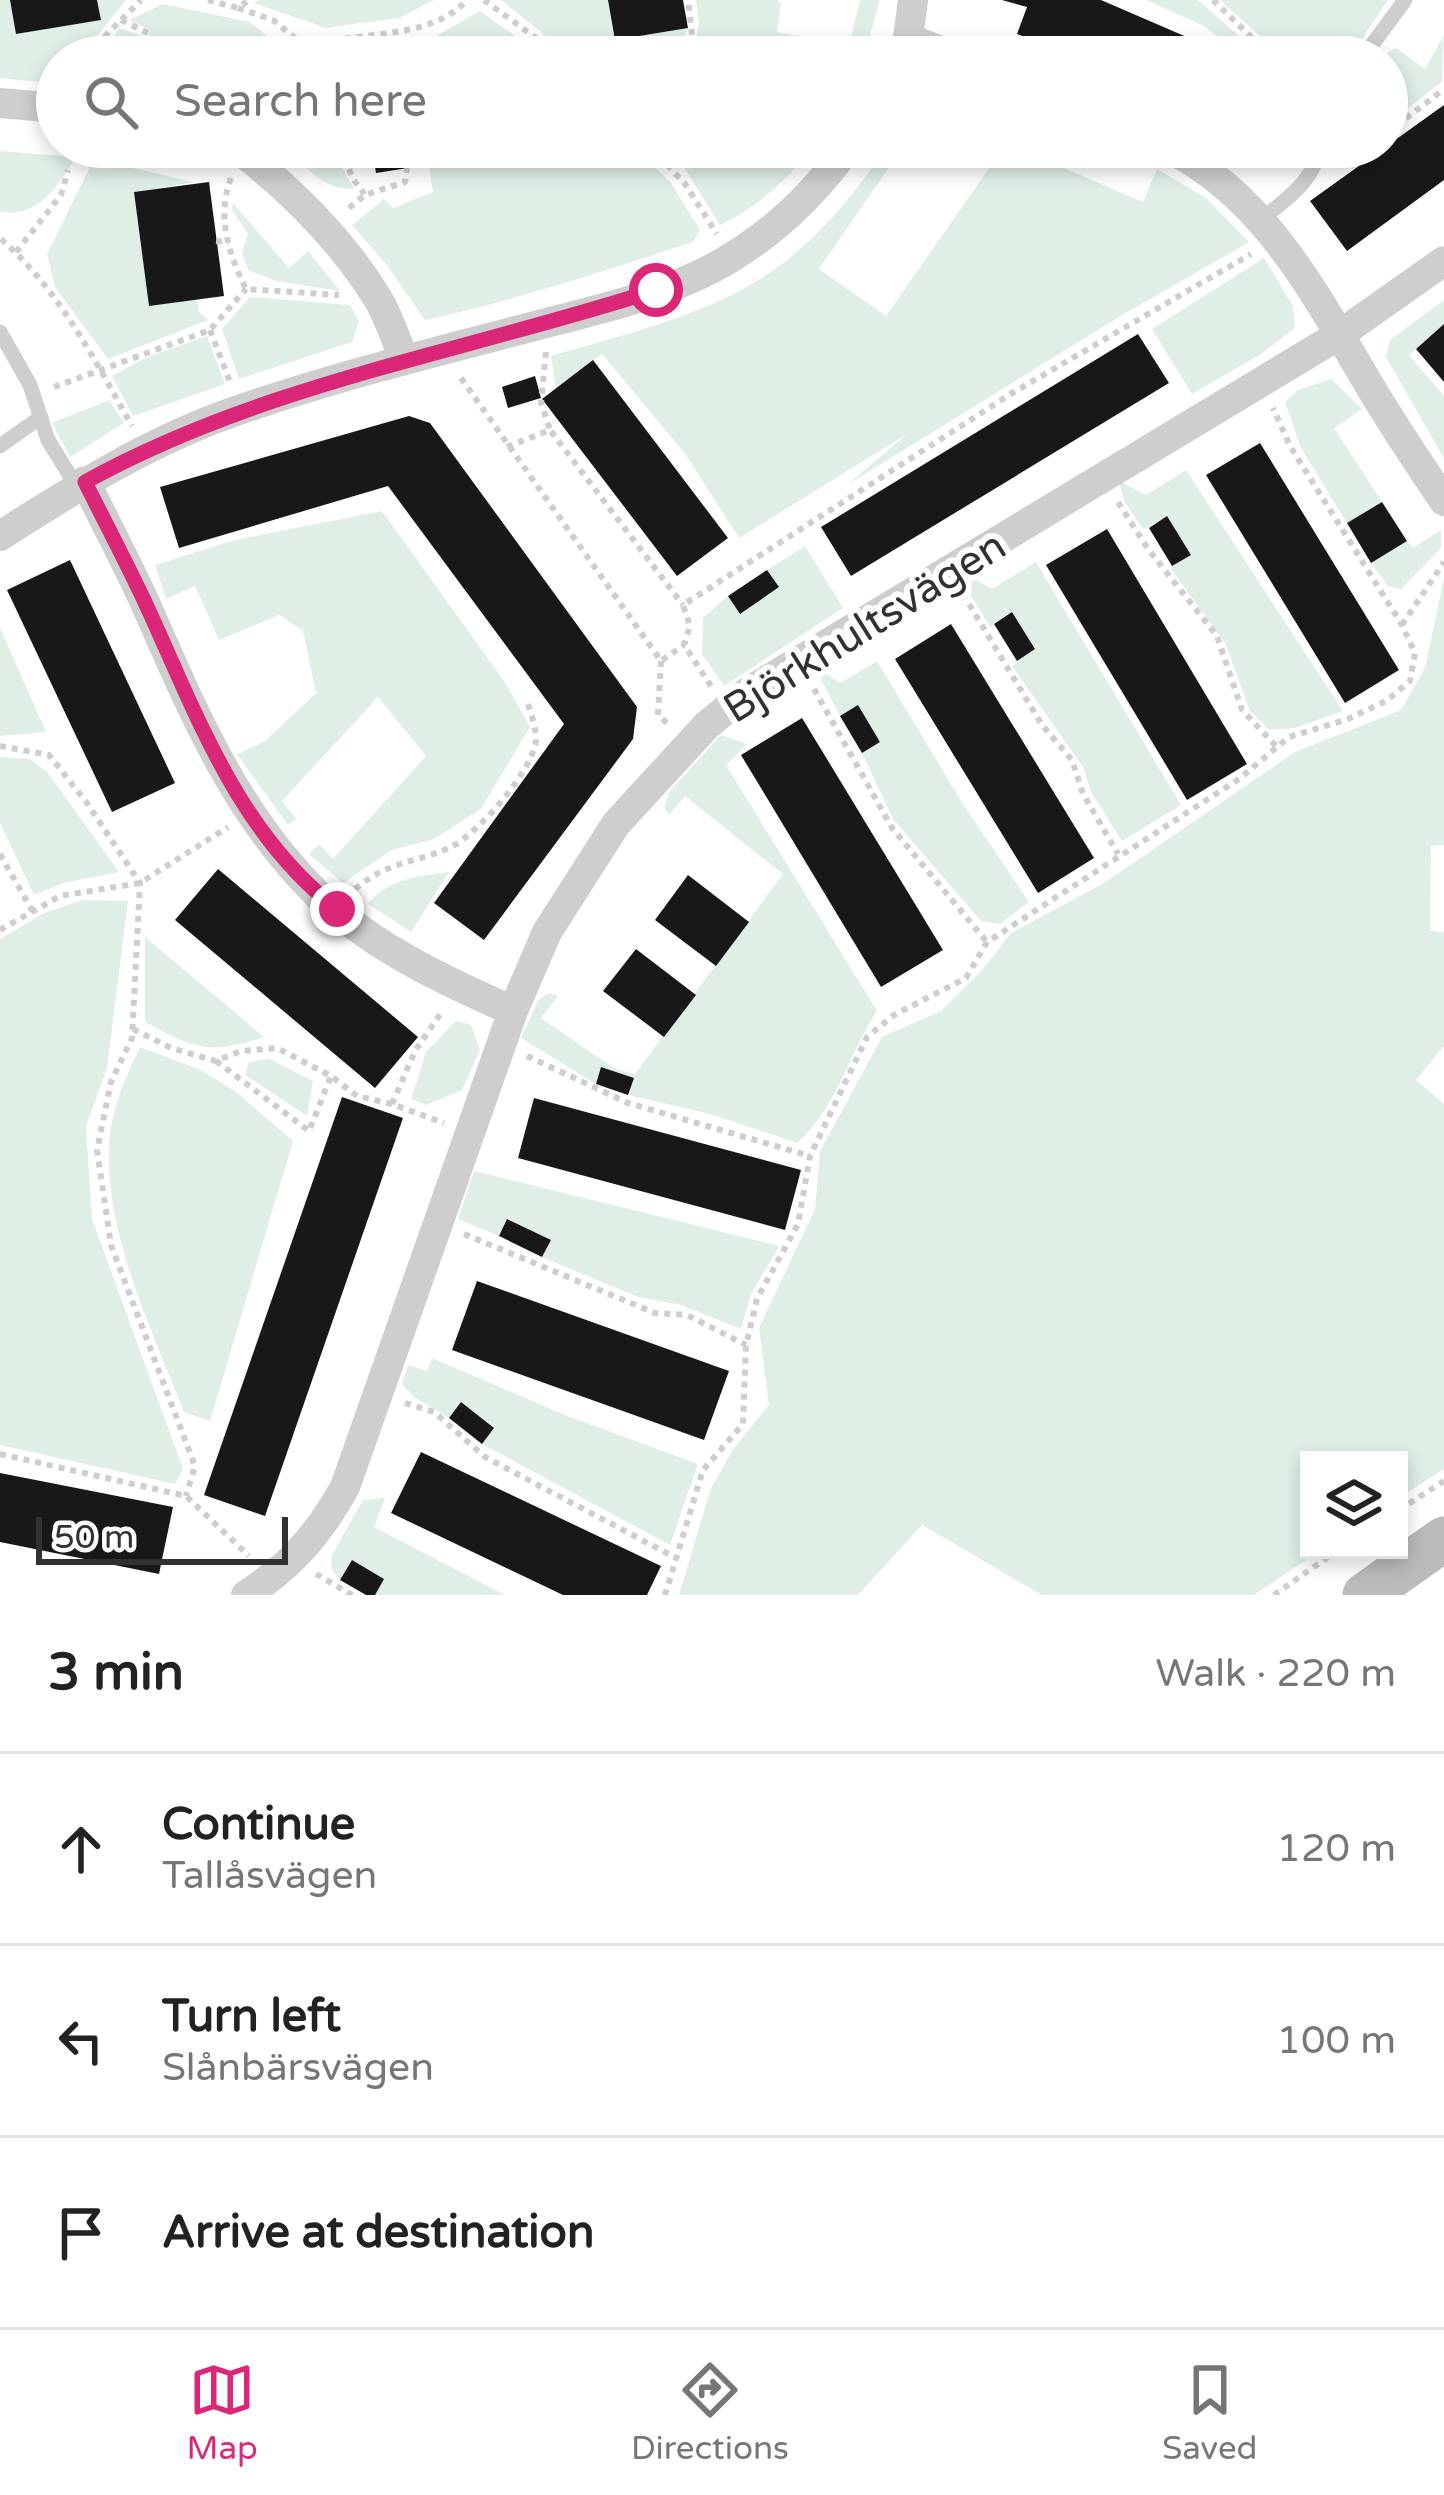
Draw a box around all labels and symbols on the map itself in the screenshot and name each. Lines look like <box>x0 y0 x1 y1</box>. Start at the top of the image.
route start <box>629 263 683 317</box>
street label: Björkhultsvägen <box>714 520 1015 734</box>
route end <box>310 882 364 936</box>
scale bar <box>36 1511 288 1564</box>

